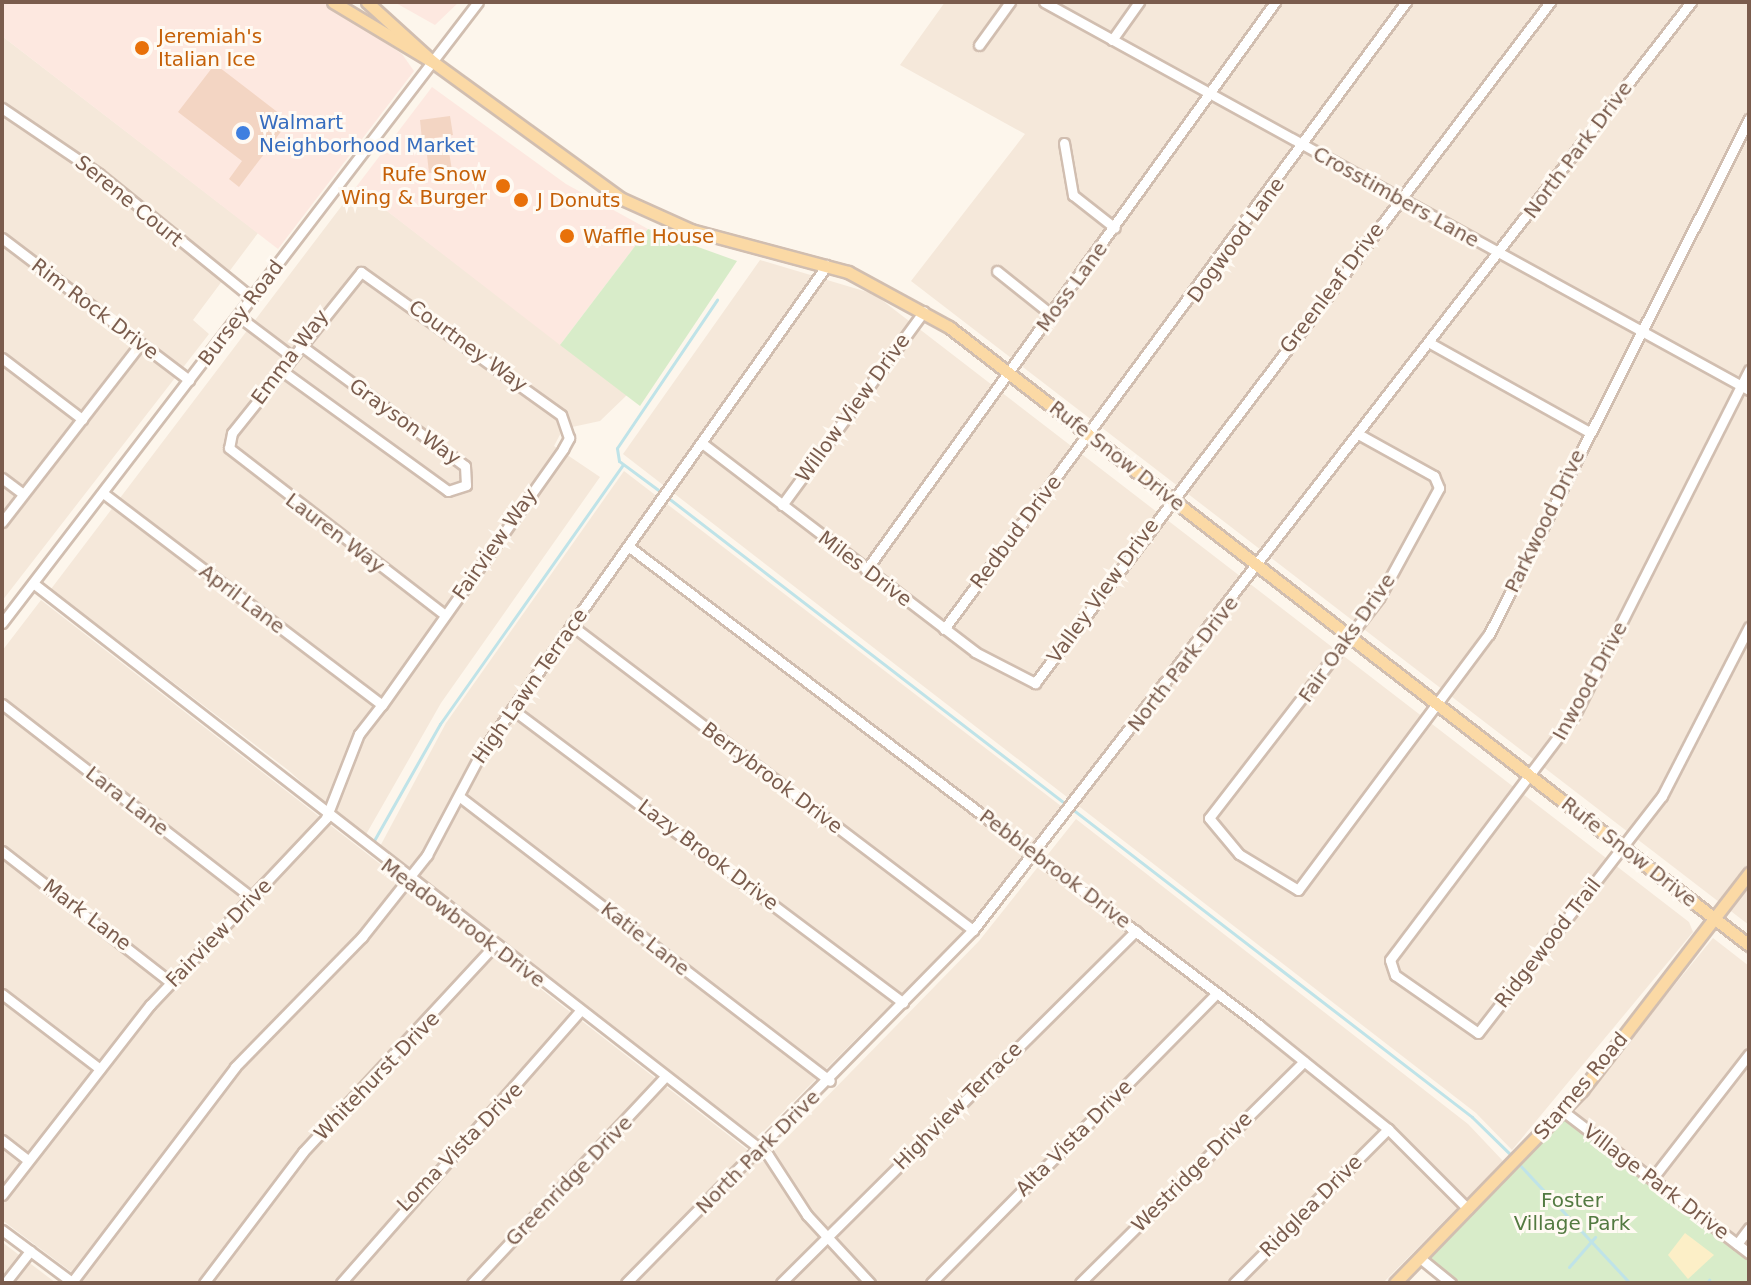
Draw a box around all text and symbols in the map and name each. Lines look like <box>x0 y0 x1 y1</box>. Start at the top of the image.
place label: Jeremiah's Italian Ice <box>158 24 262 71</box>
marker: Jeremiah's Italian Ice <box>133 39 151 57</box>
street label: North Park Drive <box>1519 77 1637 223</box>
place label: Walmart Neighborhood Market <box>259 110 475 157</box>
marker: Walmart Neighborhood Market <box>234 124 252 142</box>
street label: Crosstimbers Lane <box>1309 141 1483 253</box>
street label: Serene Court <box>70 150 188 252</box>
place label: Rufe Snow Wing & Burger <box>341 162 487 209</box>
street label: Dogwood Lane <box>1183 173 1289 307</box>
marker: Rufe Snow Wing & Burger <box>494 177 512 195</box>
place label: J Donuts <box>537 188 621 212</box>
marker: J Donuts <box>512 191 530 209</box>
street label: Greenleaf Drive <box>1275 218 1389 358</box>
place label: Waffle House <box>583 224 714 248</box>
marker: Waffle House <box>558 227 576 245</box>
street label: Moss Lane <box>1031 237 1113 337</box>
street label: Rim Rock Drive <box>27 253 163 365</box>
street label: Bursey Road <box>194 256 288 370</box>
street label: Courtney Way <box>404 295 532 397</box>
street label: Emma Way <box>246 305 334 409</box>
street label: Willow View Drive <box>791 329 915 487</box>
street label: Grayson Way <box>345 373 465 471</box>
street label: Rufe Snow Drive <box>1045 396 1189 516</box>
street label: Parkwood Drive <box>1500 445 1590 597</box>
street label: Redbud Drive <box>966 471 1066 593</box>
street label: Fairview Way <box>448 484 542 604</box>
street label: Lauren Way <box>281 488 389 578</box>
street label: Valley View Drive <box>1042 514 1164 668</box>
street label: Miles Drive <box>814 526 916 612</box>
street label: April Lane <box>195 559 289 639</box>
street label: Fair Oaks Drive <box>1294 569 1400 707</box>
street label: North Park Drive <box>1123 592 1243 736</box>
street label: High Lawn Terrace <box>467 604 593 768</box>
street label: Inwood Drive <box>1548 618 1632 744</box>
street label: Berrybrook Drive <box>697 717 847 839</box>
street label: Lara Lane <box>81 761 173 841</box>
street label: Rufe Snow Drive <box>1557 792 1701 912</box>
street label: Lazy Brook Drive <box>633 794 783 916</box>
street label: Pebblebrook Drive <box>975 804 1135 934</box>
street label: Meadowbrook Drive <box>376 853 550 993</box>
street label: Ridgewood Trail <box>1490 873 1606 1013</box>
street label: Mark Lane <box>38 874 136 956</box>
street label: Fairview Drive <box>161 874 277 992</box>
street label: Katie Lane <box>596 897 694 981</box>
street label: Whitehurst Drive <box>309 1007 445 1145</box>
street label: Starnes Road <box>1529 1027 1633 1145</box>
street label: Highview Terrace <box>889 1037 1027 1175</box>
street label: Alta Vista Drive <box>1011 1075 1137 1201</box>
street label: Loma Vista Drive <box>392 1077 528 1217</box>
street label: North Park Drive <box>691 1085 825 1219</box>
street label: Westridge Drive <box>1127 1107 1257 1237</box>
street label: Greenridge Drive <box>501 1111 637 1251</box>
street label: Village Park Drive <box>1578 1119 1734 1245</box>
street label: Ridglea Drive <box>1255 1150 1367 1262</box>
park label: Foster Village Park <box>1514 1189 1630 1236</box>

